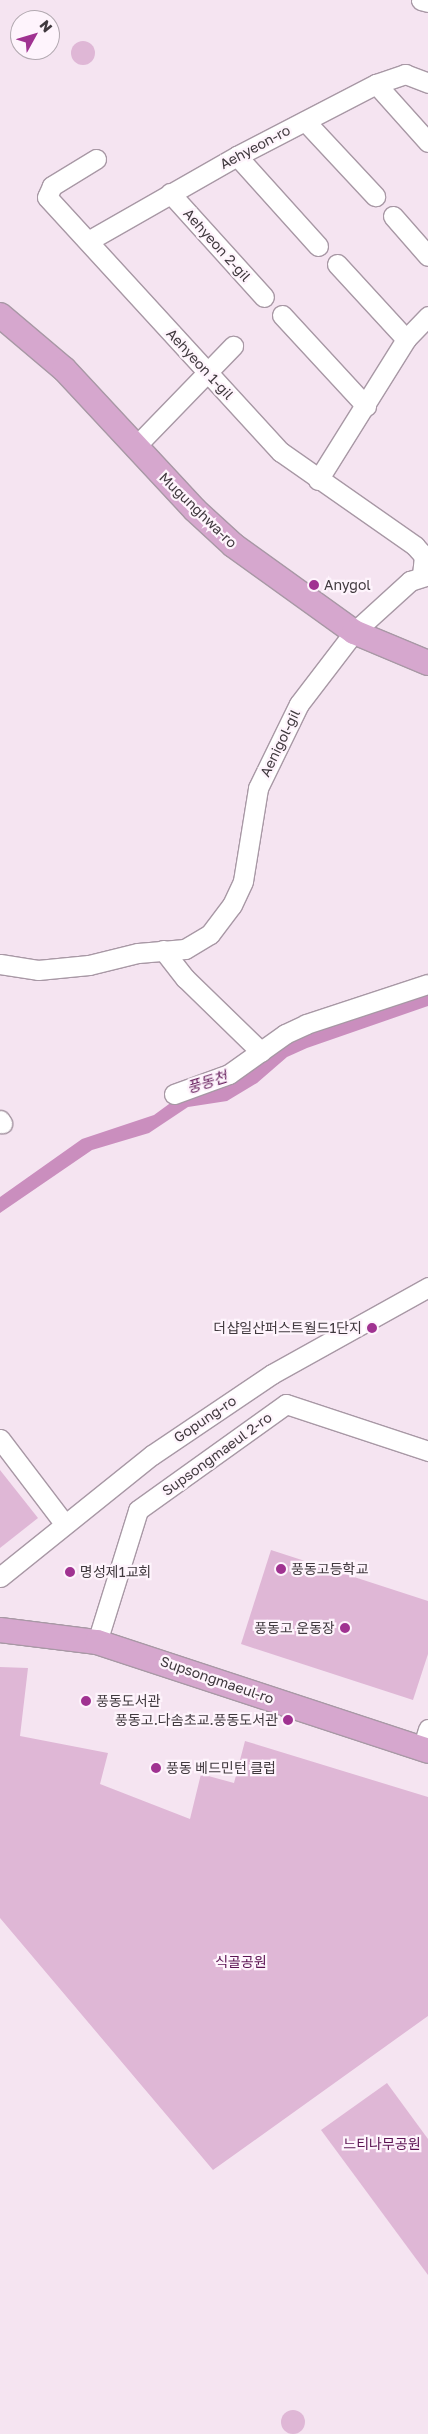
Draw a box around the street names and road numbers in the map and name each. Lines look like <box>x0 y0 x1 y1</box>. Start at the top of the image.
street label: Aehyeon-ro <box>217 121 293 173</box>
street label: Aehyeon 2-gil <box>180 205 254 285</box>
street label: Aehyeon 1-gil <box>163 325 237 403</box>
street label: Mugunghwa-ro <box>156 469 240 551</box>
street label: Aenigol-gil <box>256 707 304 779</box>
street label: Gopung-ro <box>171 1392 239 1446</box>
street label: Supsongmaeul 2-ro <box>159 1409 275 1499</box>
street label: Supsongmaeul-ro <box>158 1653 276 1707</box>

